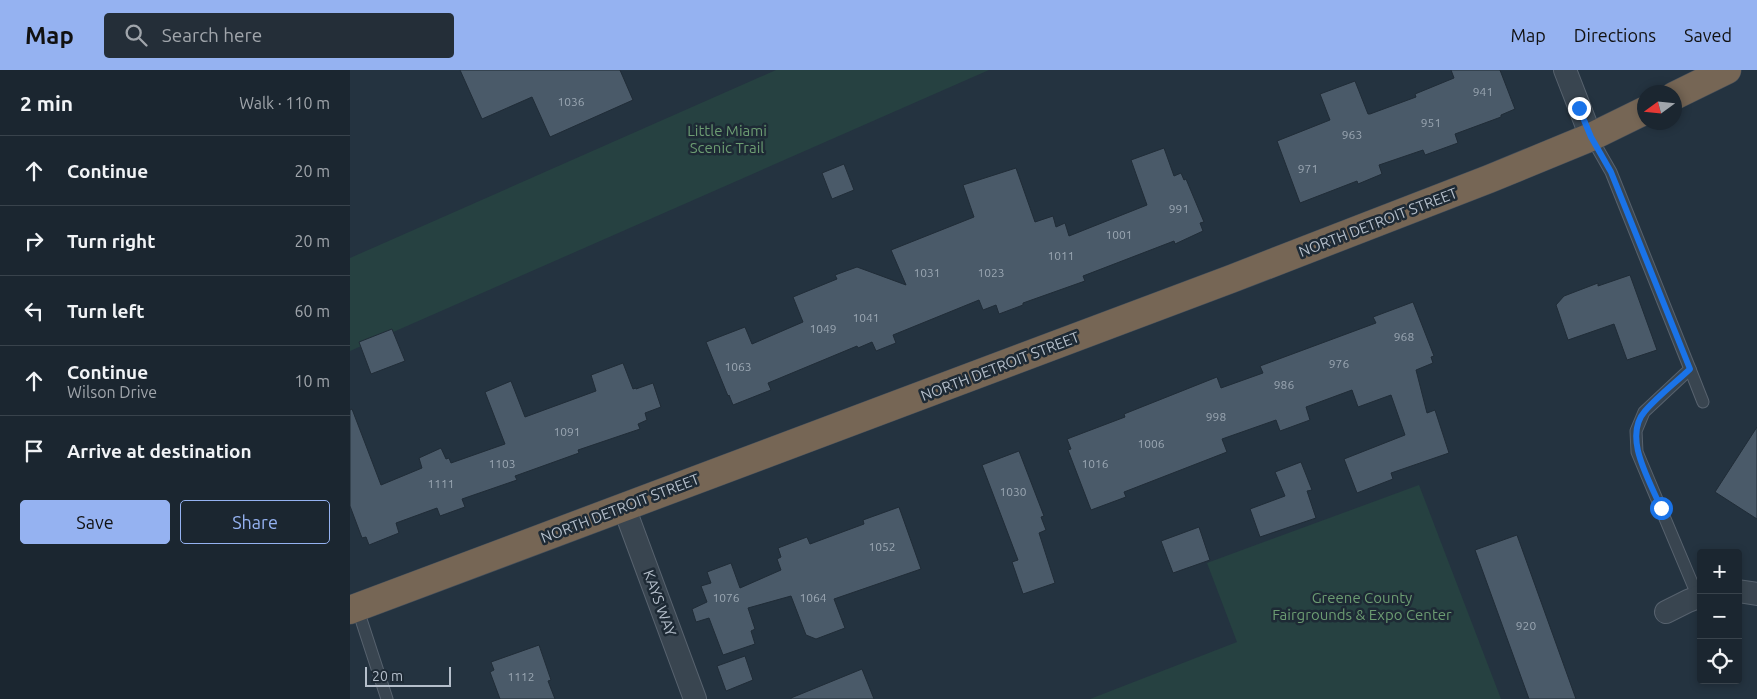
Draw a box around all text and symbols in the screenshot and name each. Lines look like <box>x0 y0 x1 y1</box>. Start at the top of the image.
search box <box>104 13 454 58</box>
icon: search <box>122 21 150 49</box>
text: Map <box>25 22 74 49</box>
text: Search here <box>162 24 262 46</box>
text: Map <box>1510 25 1546 45</box>
text: Directions <box>1574 25 1656 45</box>
text: Saved <box>1684 25 1732 45</box>
house number: 941 <box>1473 85 1493 98</box>
north arrow <box>1637 85 1682 130</box>
text: 2 min <box>20 91 73 115</box>
text: Walk · 110 m <box>239 94 330 112</box>
house number: 1036 <box>557 95 585 108</box>
route end <box>1568 97 1591 120</box>
house number: 951 <box>1421 116 1441 129</box>
park label: Little Miami Scenic Trail <box>687 122 767 156</box>
house number: 963 <box>1342 128 1362 141</box>
icon: ahead <box>20 157 48 185</box>
text: Continue <box>67 160 148 182</box>
text: 20 m <box>294 162 330 180</box>
house number: 971 <box>1298 162 1318 175</box>
street label: NORTH DETROIT STREET <box>1296 184 1460 260</box>
house number: 991 <box>1169 202 1189 215</box>
icon: right <box>20 227 48 255</box>
house number: 1001 <box>1105 228 1133 241</box>
text: Turn right <box>67 230 155 252</box>
text: 20 m <box>294 232 330 250</box>
house number: 1011 <box>1047 249 1075 262</box>
house number: 1031 <box>913 266 941 279</box>
house number: 1023 <box>977 266 1005 279</box>
icon: left <box>20 297 48 325</box>
text: Turn left <box>67 300 145 322</box>
text: 60 m <box>294 302 330 320</box>
house number: 1041 <box>852 311 880 324</box>
house number: 1049 <box>809 322 837 335</box>
street label: NORTH DETROIT STREET <box>918 328 1082 404</box>
house number: 968 <box>1394 330 1414 343</box>
house number: 976 <box>1329 357 1349 370</box>
house number: 1063 <box>724 360 752 373</box>
text: Continue <box>67 361 148 383</box>
icon: ahead <box>20 367 48 395</box>
text: 10 m <box>294 372 330 390</box>
house number: 986 <box>1274 378 1294 391</box>
text: Wilson Drive <box>67 383 157 401</box>
house number: 998 <box>1206 410 1226 423</box>
house number: 1091 <box>553 425 581 438</box>
icon: arrive <box>20 437 48 465</box>
house number: 1006 <box>1137 437 1165 450</box>
text: Arrive at destination <box>67 440 252 462</box>
house number: 1103 <box>488 457 516 470</box>
house number: 1016 <box>1081 457 1109 470</box>
street label: NORTH DETROIT STREET <box>538 470 702 546</box>
house number: 1111 <box>427 477 455 490</box>
house number: 1030 <box>999 485 1027 498</box>
route start <box>1650 497 1673 520</box>
button: Save <box>20 500 170 544</box>
button: Share <box>180 500 330 544</box>
house number: 1052 <box>868 540 896 553</box>
map controls <box>1697 549 1742 684</box>
button: + <box>1697 549 1742 594</box>
street label: KAYS WAY <box>640 568 680 639</box>
park label: Greene County Fairgrounds & Expo Center <box>1272 589 1452 623</box>
house number: 1076 <box>712 591 740 604</box>
house number: 1064 <box>799 591 827 604</box>
button: − <box>1697 594 1742 639</box>
house number: 920 <box>1516 619 1536 632</box>
button: locate <box>1697 639 1742 684</box>
scale bar <box>365 664 451 687</box>
text: 20 m <box>372 668 403 684</box>
house number: 1112 <box>507 670 535 683</box>

